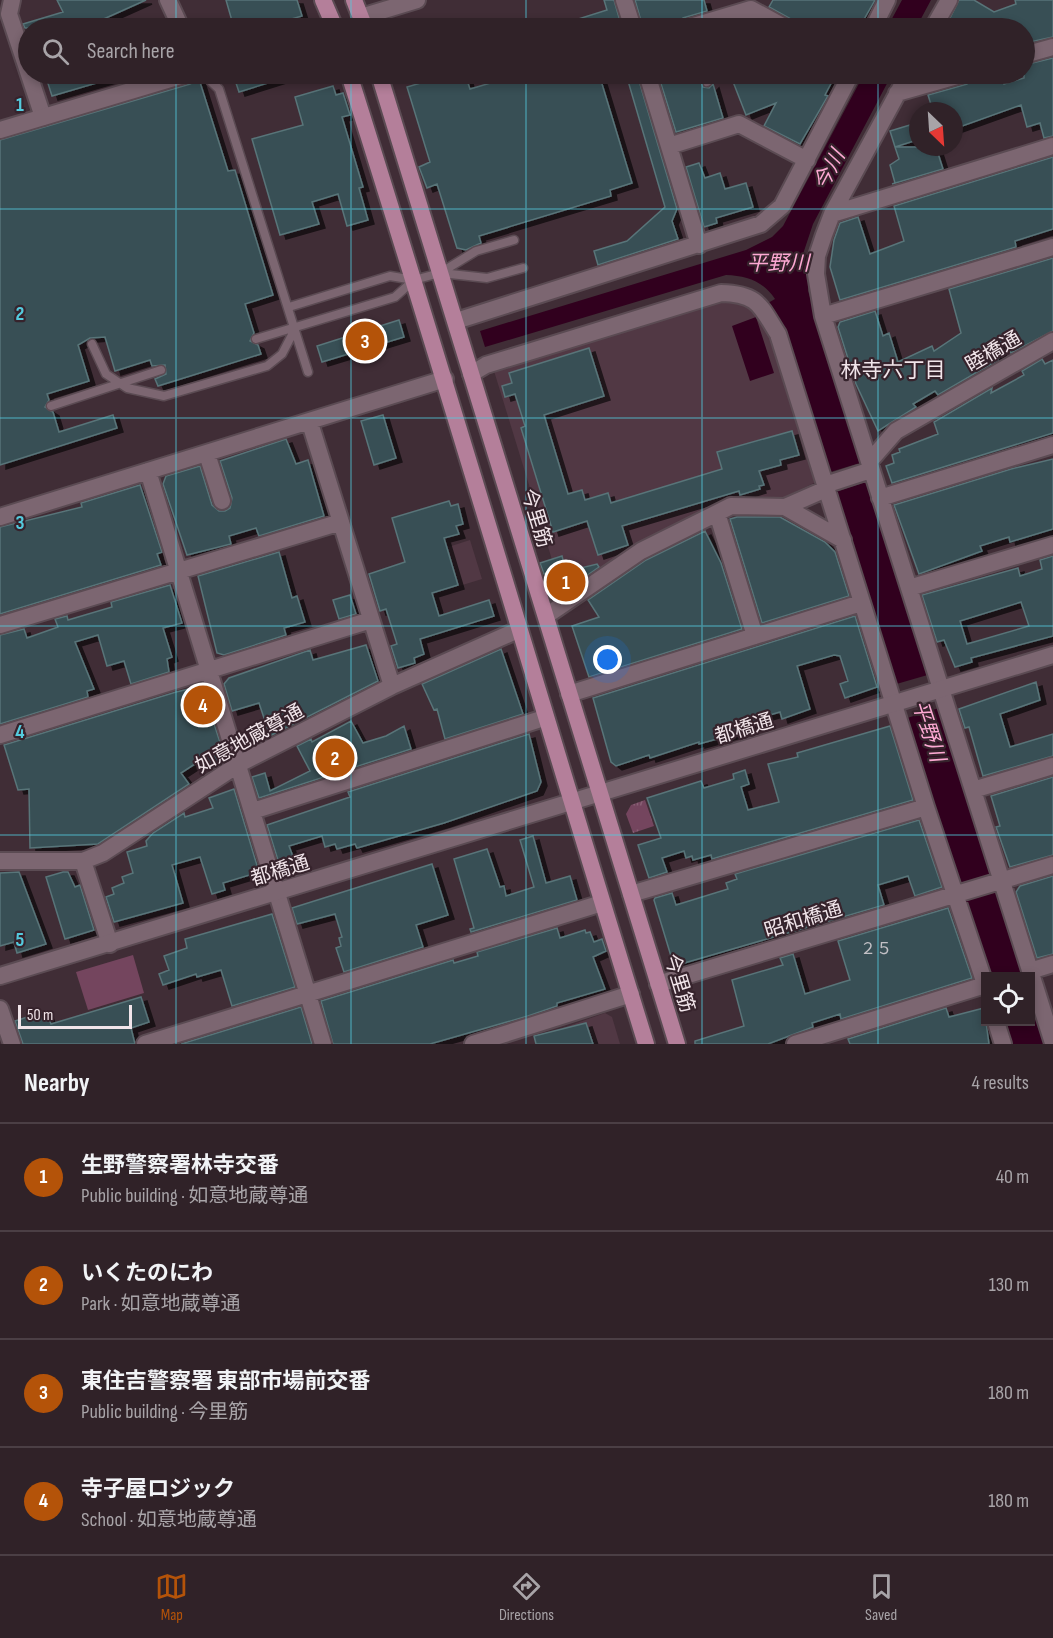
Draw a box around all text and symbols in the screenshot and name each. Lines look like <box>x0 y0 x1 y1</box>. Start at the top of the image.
search box <box>18 18 1035 84</box>
icon: search <box>39 35 72 68</box>
text: Search here <box>87 38 174 65</box>
text: 1 <box>16 93 24 117</box>
north arrow <box>909 102 963 156</box>
water label: 今川 <box>809 144 851 195</box>
water label: 平野川 <box>747 251 811 276</box>
text: 2 <box>16 302 24 326</box>
pin: 3 <box>346 318 385 364</box>
street label: 睦橋通 <box>962 326 1025 377</box>
district label: 林寺六丁目 <box>841 358 946 383</box>
street label: 今里筋 <box>516 486 556 550</box>
text: 3 <box>16 511 25 535</box>
pin: 1 <box>546 560 586 604</box>
your location <box>593 645 622 674</box>
pin: 4 <box>184 682 222 728</box>
water label: 平野川 <box>907 697 951 767</box>
street label: 如意地蔵尊通 <box>191 699 308 778</box>
street label: 都橋通 <box>712 709 776 749</box>
text: 4 <box>15 720 25 744</box>
pin: 2 <box>316 736 354 780</box>
street label: 都橋通 <box>248 851 312 891</box>
street label: 昭和橋通 <box>762 897 845 943</box>
text: 5 <box>16 928 25 952</box>
house number: ２５ <box>860 940 892 959</box>
street label: 今里筋 <box>659 951 699 1015</box>
map controls <box>981 972 1035 1026</box>
button: locate <box>981 972 1035 1026</box>
scale bar <box>18 1002 132 1030</box>
text: 50 m <box>27 1006 53 1025</box>
text: Nearby <box>24 1068 90 1099</box>
text: 4 results <box>972 1071 1029 1095</box>
text: 生野警察署林寺交番 <box>81 1152 279 1179</box>
text: 1 <box>40 1165 47 1189</box>
text: 40 m <box>996 1165 1029 1189</box>
text: Public building · 如意地蔵尊通 <box>81 1184 308 1208</box>
text: いくたのにわ <box>81 1260 213 1287</box>
text: 2 <box>39 1273 48 1297</box>
text: 130 m <box>989 1273 1029 1297</box>
text: Park · 如意地蔵尊通 <box>81 1292 241 1316</box>
text: 東住吉警察署 東部市場前交番 <box>81 1368 370 1395</box>
text: 3 <box>39 1381 48 1405</box>
text: 180 m <box>988 1381 1029 1405</box>
text: Public building · 今里筋 <box>81 1400 248 1424</box>
text: 寺子屋ロジック <box>81 1476 235 1503</box>
text: 4 <box>39 1489 48 1513</box>
text: 180 m <box>988 1489 1029 1513</box>
text: School · 如意地蔵尊通 <box>81 1508 257 1532</box>
tab: Map <box>155 1570 188 1625</box>
tab: Directions <box>499 1570 554 1625</box>
tab: Saved <box>865 1570 898 1625</box>

